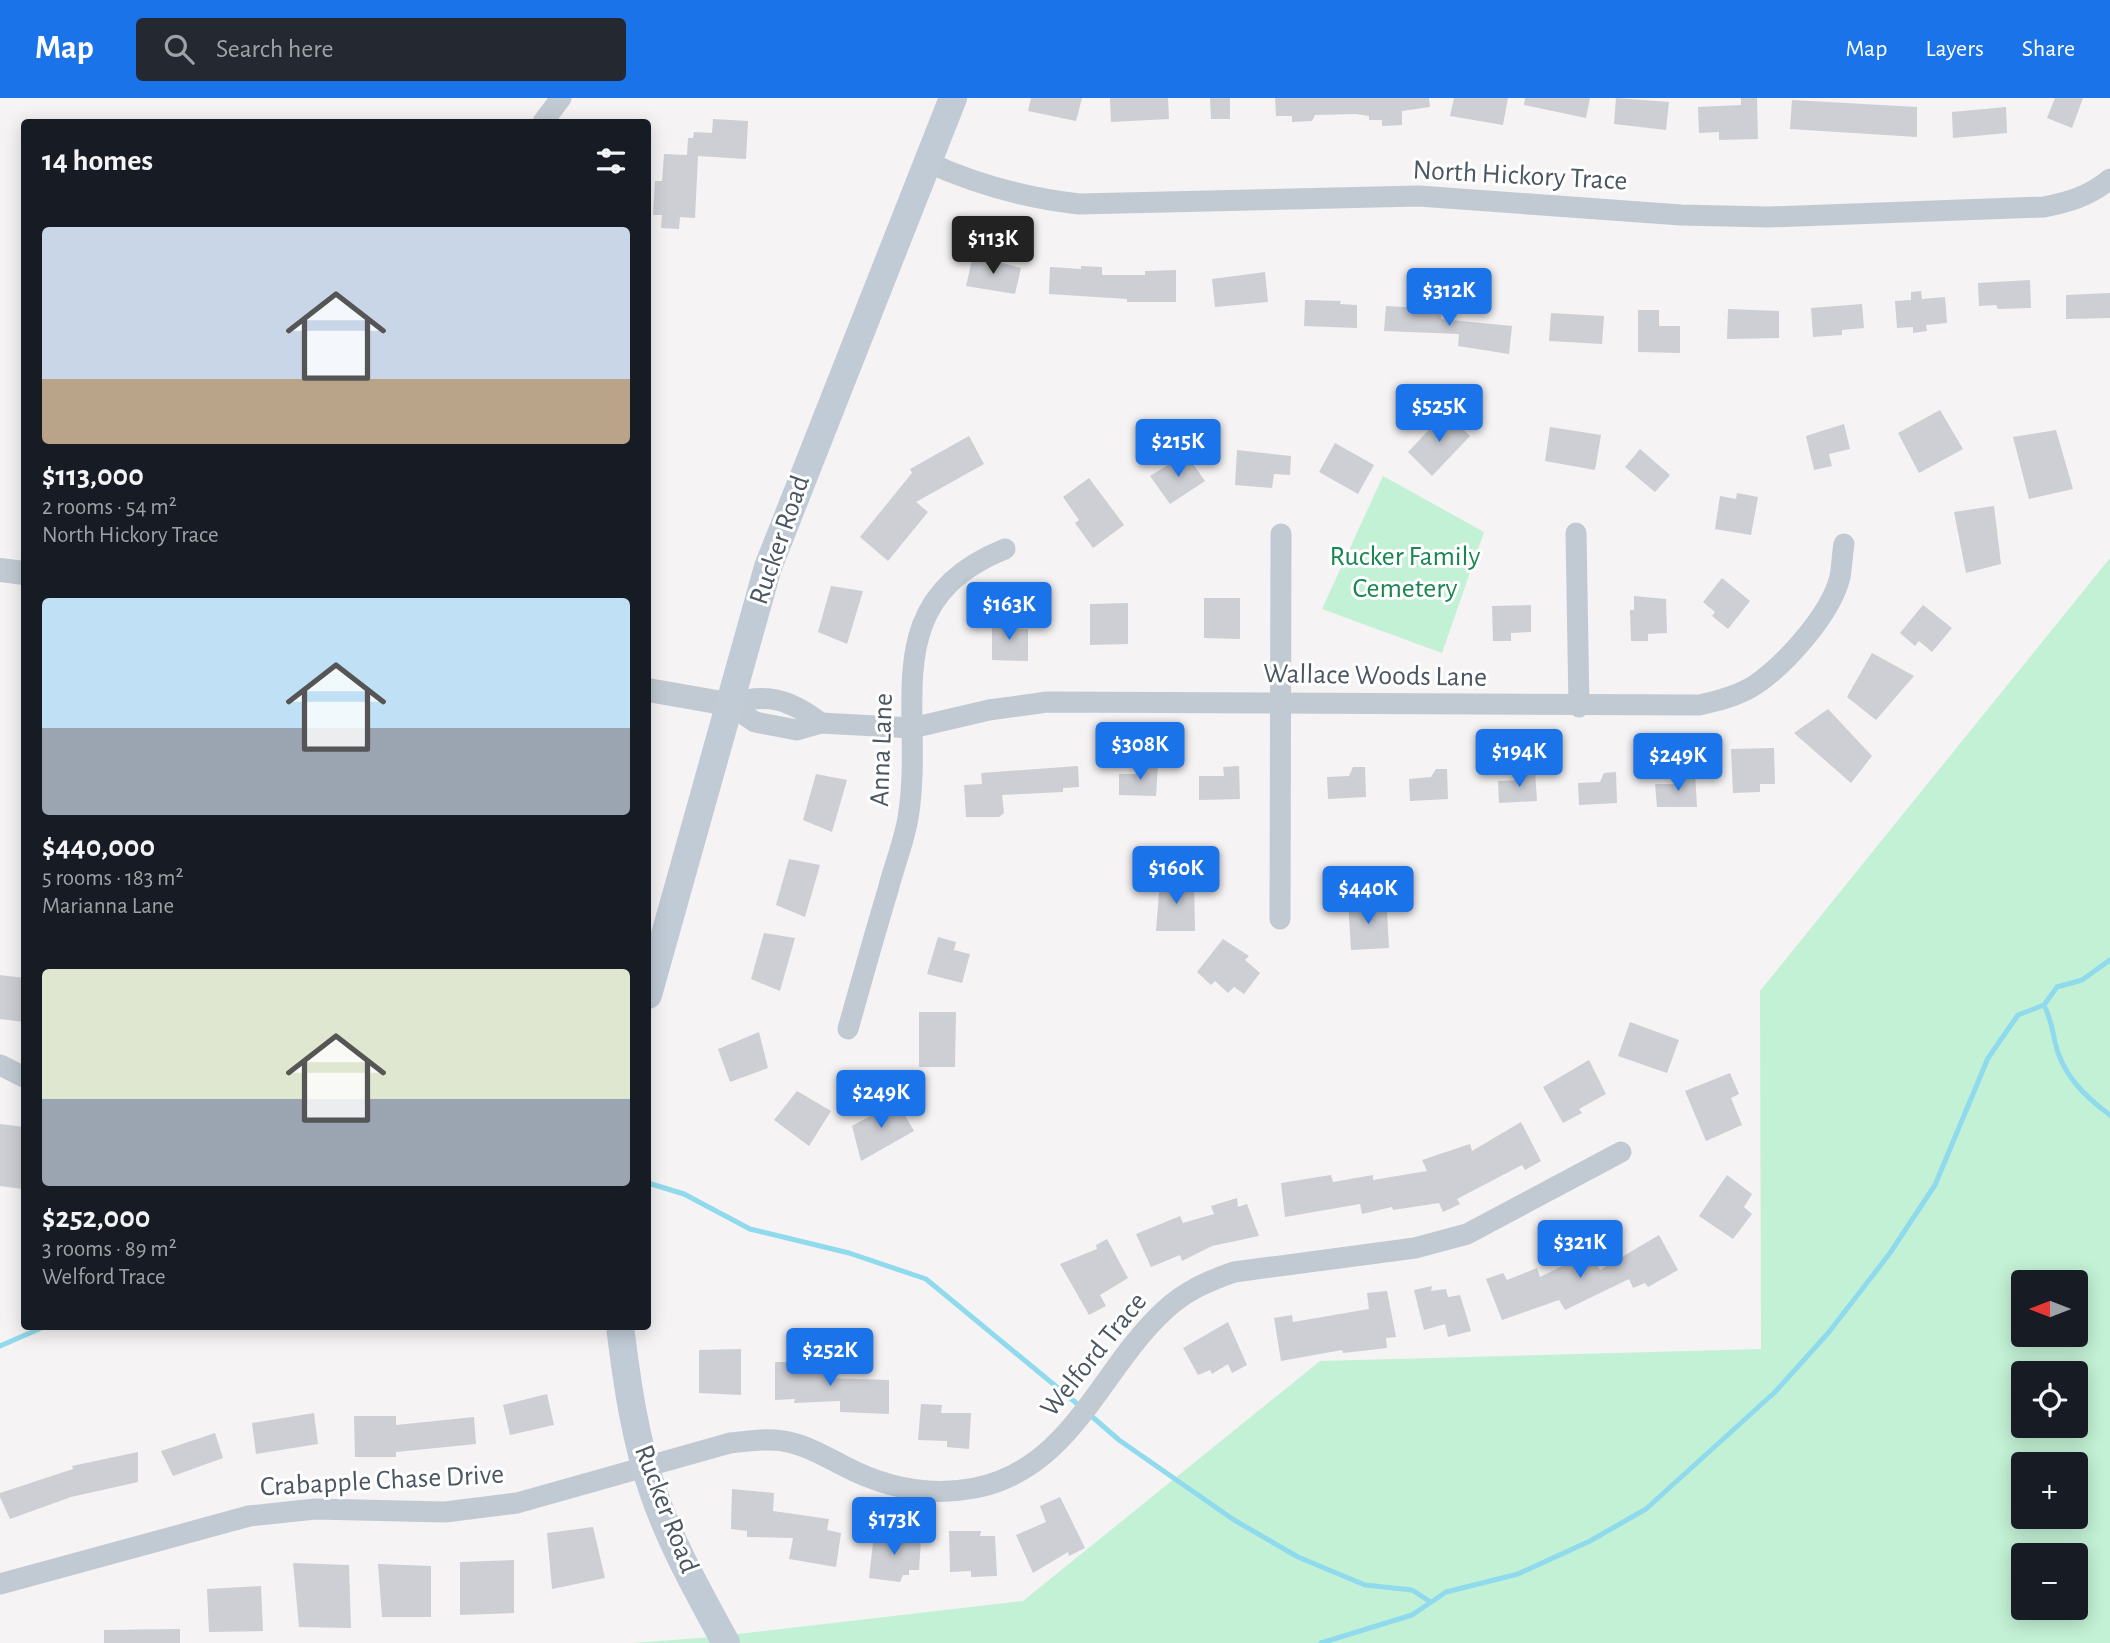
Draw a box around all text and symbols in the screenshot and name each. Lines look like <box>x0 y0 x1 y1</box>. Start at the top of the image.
search box <box>136 18 626 81</box>
icon: search <box>160 30 198 68</box>
text: Map <box>35 32 94 65</box>
text: Search here <box>216 36 334 62</box>
text: Map <box>1845 37 1887 61</box>
text: Layers <box>1925 37 1984 61</box>
text: Share <box>2022 37 2075 61</box>
icon: filters <box>592 142 630 180</box>
text: 14 homes <box>42 146 153 176</box>
street label: North Hickory Trace <box>1412 156 1628 196</box>
pin: $113K <box>944 216 1042 276</box>
text: $113K <box>968 227 1018 250</box>
pin: $312K <box>1400 268 1498 328</box>
icon: home <box>273 273 399 399</box>
text: $312K <box>1423 279 1475 302</box>
pin: $525K <box>1390 384 1488 444</box>
text: $525K <box>1412 395 1466 418</box>
pin: $215K <box>1129 420 1227 479</box>
text: $215K <box>1152 430 1204 453</box>
text: $113,000 <box>42 461 144 491</box>
street label: Rucker Road <box>745 472 815 608</box>
text: 2 rooms · 54 m² <box>42 496 177 519</box>
text: North Hickory Trace <box>42 524 219 547</box>
park label: Rucker Family Cemetery <box>1330 543 1481 603</box>
pin: $163K <box>960 582 1058 642</box>
text: $163K <box>982 593 1036 616</box>
icon: home <box>273 644 399 770</box>
street label: Wallace Woods Lane <box>1263 660 1487 692</box>
street label: Anna Lane <box>866 693 898 807</box>
pin: $308K <box>1091 722 1189 782</box>
pin: $194K <box>1470 730 1568 789</box>
text: $308K <box>1111 733 1169 756</box>
pin: $249K <box>1629 734 1727 793</box>
text: $194K <box>1492 740 1546 763</box>
text: $249K <box>1649 744 1707 767</box>
text: $440,000 <box>42 832 155 862</box>
pin: $160K <box>1127 846 1225 906</box>
text: $160K <box>1148 857 1204 880</box>
pin: $440K <box>1319 866 1417 926</box>
text: 5 rooms · 183 m² <box>42 867 183 890</box>
text: $440K <box>1339 877 1397 900</box>
text: Marianna Lane <box>42 895 174 918</box>
icon: home <box>273 1015 399 1141</box>
pin: $249K <box>832 1070 930 1130</box>
text: $249K <box>852 1081 910 1104</box>
text: $252,000 <box>42 1203 150 1233</box>
pin: $321K <box>1531 1220 1629 1280</box>
text: $321K <box>1554 1231 1606 1254</box>
text: 3 rooms · 89 m² <box>42 1238 177 1261</box>
text: Welford Trace <box>42 1266 166 1289</box>
north arrow <box>2011 1270 2088 1348</box>
map controls <box>2011 1270 2088 1620</box>
street label: Welford Trace <box>1036 1288 1152 1422</box>
pin: $252K <box>781 1328 879 1388</box>
text: $252K <box>802 1339 858 1362</box>
button: locate <box>2011 1361 2088 1438</box>
street label: Rucker Road <box>629 1441 703 1577</box>
button: + <box>2011 1452 2088 1529</box>
street label: Crabapple Chase Drive <box>259 1461 505 1501</box>
pin: $173K <box>845 1498 943 1557</box>
text: $173K <box>868 1508 920 1531</box>
button: − <box>2011 1543 2088 1620</box>

